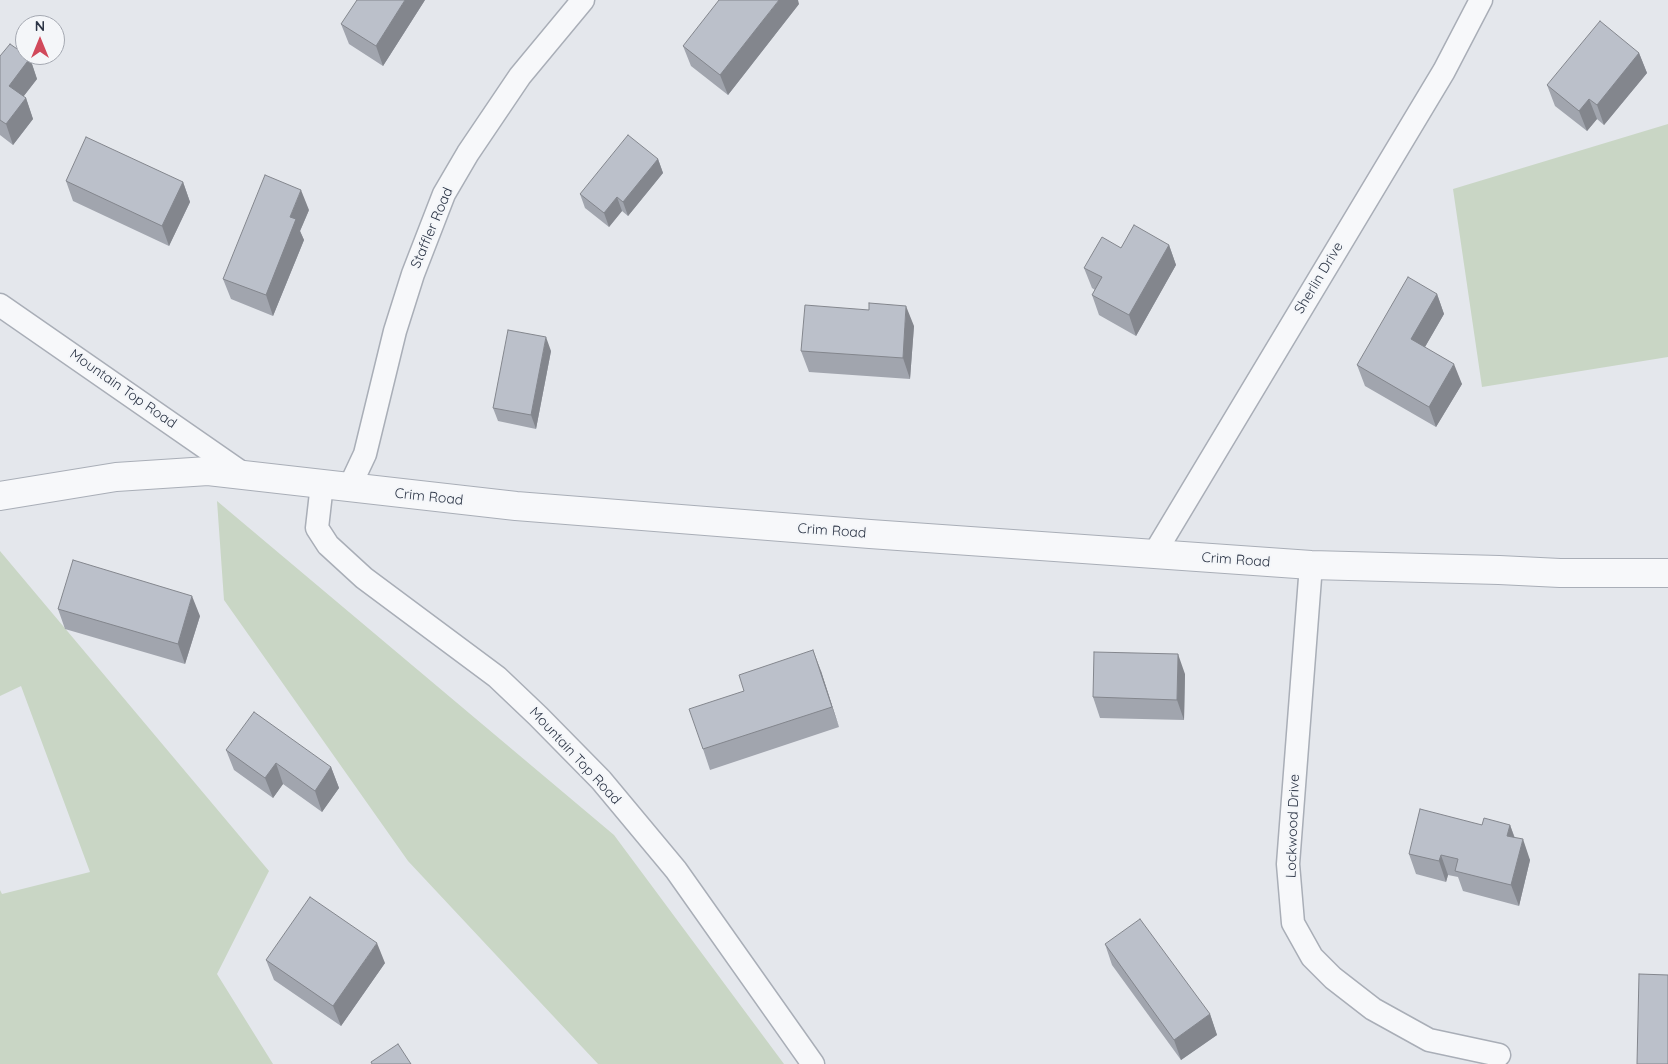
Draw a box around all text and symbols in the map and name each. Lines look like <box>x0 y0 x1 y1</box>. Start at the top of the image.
north arrow <box>15 15 65 65</box>
text: N <box>35 17 45 35</box>
street label: Staffler Road <box>407 185 457 271</box>
street label: Sherlin Drive <box>1291 239 1347 317</box>
street label: Mountain Top Road <box>66 346 180 432</box>
street label: Crim Road <box>394 485 464 509</box>
street label: Crim Road <box>797 520 867 542</box>
street label: Crim Road <box>1201 549 1271 571</box>
street label: Mountain Top Road <box>526 704 624 808</box>
street label: Lockwood Drive <box>1283 774 1303 878</box>

